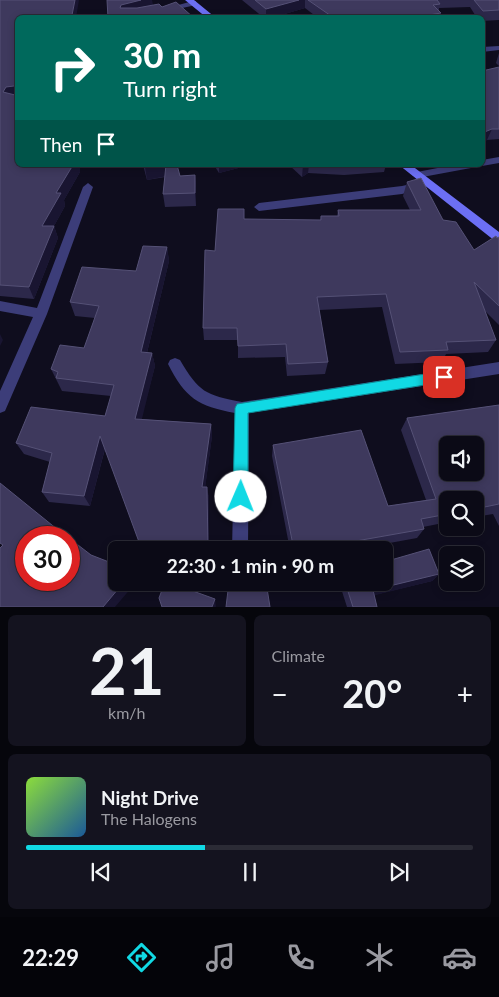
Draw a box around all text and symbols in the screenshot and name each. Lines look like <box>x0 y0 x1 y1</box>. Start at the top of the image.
text: 30 m <box>123 33 201 75</box>
icon: right <box>40 35 105 100</box>
text: Turn right <box>123 75 217 102</box>
icon: arrive <box>92 130 120 158</box>
text: Then <box>40 133 82 156</box>
pin <box>423 356 465 398</box>
icon: arrive <box>430 363 458 391</box>
map controls <box>439 436 484 591</box>
button: sound <box>439 436 484 481</box>
position arrow <box>214 470 266 522</box>
button: search <box>439 491 484 536</box>
speed limit sign: 30 <box>15 526 80 591</box>
button: layers <box>439 546 484 591</box>
text: 22:30 · 1 min · 90 m <box>167 554 334 577</box>
text: 21 <box>89 631 164 709</box>
text: Climate <box>272 646 325 665</box>
text: 20° <box>342 670 402 716</box>
text: − <box>272 677 288 711</box>
text: + <box>457 677 473 711</box>
text: km/h <box>108 703 145 722</box>
text: Night Drive <box>101 786 199 809</box>
text: The Halogens <box>101 809 197 828</box>
icon: previous <box>87 858 115 886</box>
icon: pause <box>236 858 264 886</box>
icon: next <box>385 858 413 886</box>
icon: directions <box>124 940 159 975</box>
icon: music <box>203 940 238 975</box>
icon: phone <box>283 940 318 975</box>
icon: climate <box>362 940 397 975</box>
icon: car <box>442 940 477 975</box>
text: 22:29 <box>22 944 79 971</box>

